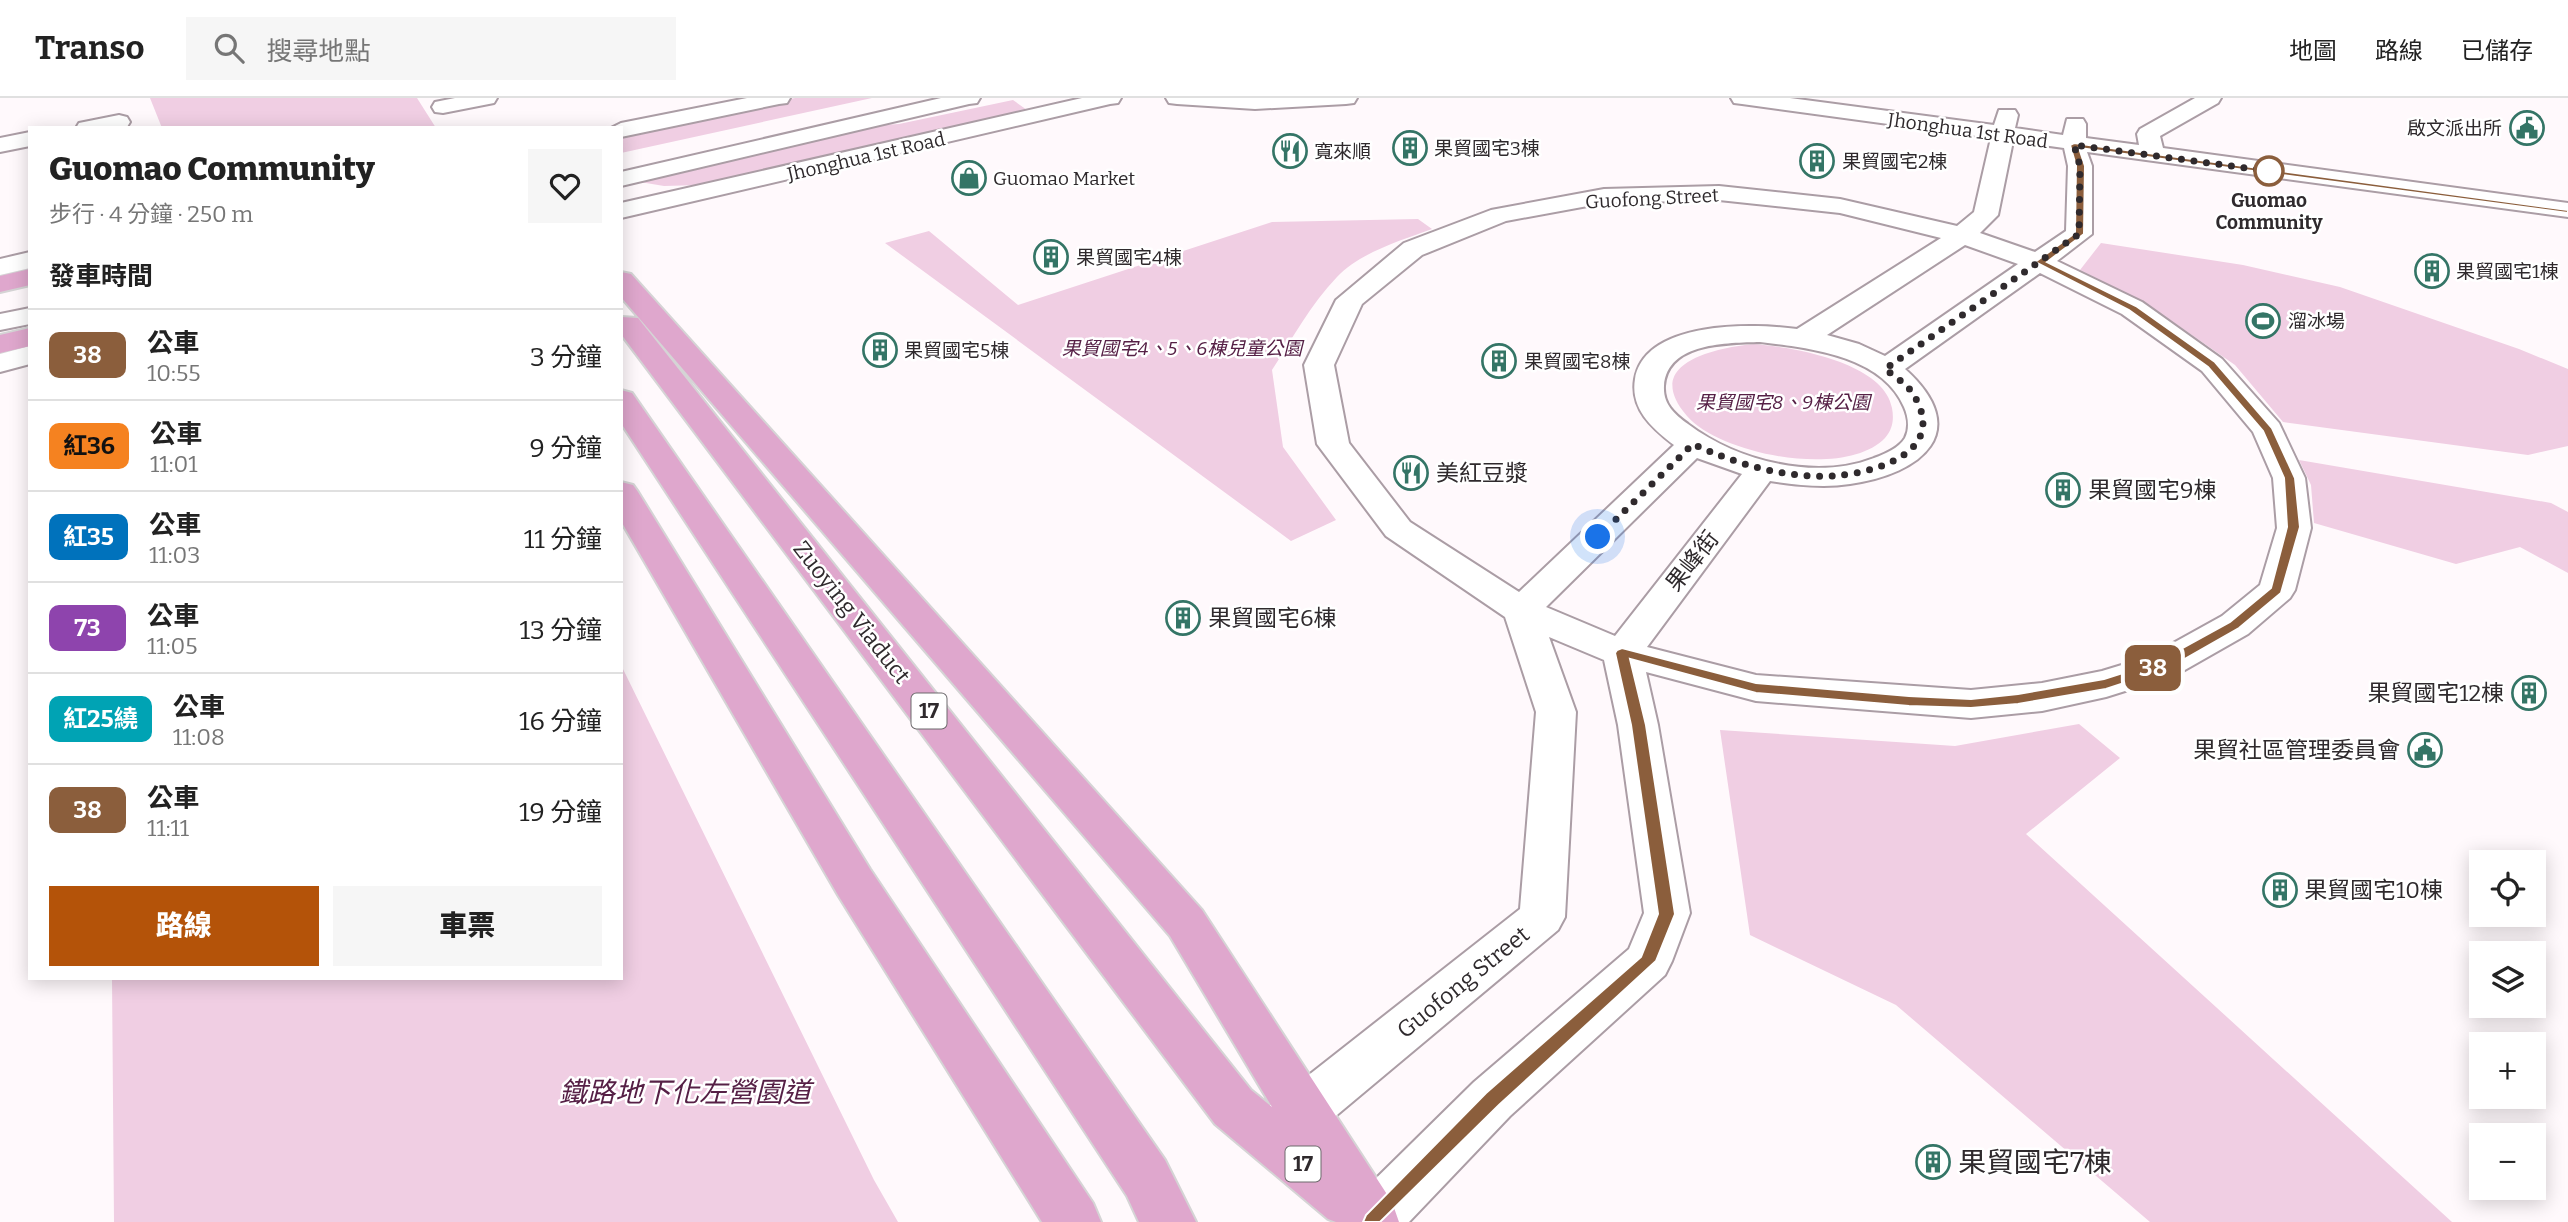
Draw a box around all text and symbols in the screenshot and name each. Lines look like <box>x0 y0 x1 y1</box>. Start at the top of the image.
search box <box>186 17 676 80</box>
text: Transo <box>35 28 144 68</box>
icon: search <box>210 29 248 67</box>
text: 搜尋地點 <box>266 36 370 67</box>
text: 地圖 <box>2289 37 2337 65</box>
text: 路線 <box>2375 37 2423 65</box>
text: 已儲存 <box>2461 37 2533 65</box>
street label: Jhonghua 1st Road <box>1885 108 2049 153</box>
public building icon: 啟文派出所 <box>2508 109 2546 147</box>
place label: 啟文派出所 <box>2407 117 2502 140</box>
street label: Jhonghua 1st Road <box>784 127 947 186</box>
building icon: 果貿國宅3棟 <box>1391 129 1429 167</box>
restaurant icon: 寬來順 <box>1271 132 1309 170</box>
place label: 果貿國宅3棟 <box>1434 137 1540 160</box>
place label: 寬來順 <box>1314 140 1371 163</box>
building icon: 果貿國宅2棟 <box>1798 142 1836 180</box>
text: Guomao Community <box>49 149 375 189</box>
button: heart <box>528 149 602 223</box>
place label: 果貿國宅2棟 <box>1842 150 1947 173</box>
marker: Guomao Community <box>2254 156 2284 186</box>
shop icon: Guomao Market <box>950 159 988 197</box>
place label: Guomao Market <box>993 167 1135 190</box>
street label: Guofong Street <box>1585 184 1720 213</box>
place label: Guomao Community <box>2215 189 2323 234</box>
text: 步行 · 4 分鐘 · 250 m <box>49 200 253 228</box>
building icon: 果貿國宅4棟 <box>1032 238 1070 276</box>
place label: 果貿國宅4棟 <box>1076 246 1182 269</box>
building icon: 果貿國宅1棟 <box>2413 252 2451 290</box>
place label: 果貿國宅1棟 <box>2456 260 2559 283</box>
text: 發車時間 <box>49 261 153 292</box>
sports icon: 溜冰場 <box>2244 302 2282 340</box>
place label: 溜冰場 <box>2288 310 2345 333</box>
text: 公車 <box>147 328 199 359</box>
building icon: 果貿國宅5棟 <box>861 331 899 369</box>
park label: 果貿國宅4、5、6棟兒童公園 <box>1062 337 1305 360</box>
place label: 果貿國宅5棟 <box>904 339 1009 362</box>
text: 38 <box>73 341 102 369</box>
text: 3 分鐘 <box>530 342 602 373</box>
building icon: 果貿國宅8棟 <box>1480 342 1518 380</box>
place label: 果貿國宅8棟 <box>1524 350 1630 373</box>
text: 10:55 <box>147 359 201 387</box>
park label: 果貿國宅8、9棟公園 <box>1696 391 1873 414</box>
text: 公車 <box>150 419 202 450</box>
text: 紅36 <box>63 432 115 460</box>
text: 9 分鐘 <box>530 433 602 464</box>
text: 11:01 <box>150 450 198 478</box>
restaurant icon: 美紅豆漿 <box>1392 454 1430 492</box>
place label: 美紅豆漿 <box>1436 459 1528 487</box>
building icon: 果貿國宅9棟 <box>2044 471 2082 509</box>
place label: 果貿國宅9棟 <box>2088 476 2216 504</box>
text: 公車 <box>149 510 201 541</box>
your location <box>1580 519 1615 554</box>
text: 紅35 <box>63 523 114 551</box>
text: 11 分鐘 <box>524 524 602 555</box>
street label: 果峰街 <box>1660 525 1724 597</box>
street label: Zuoying Viaduct <box>788 535 916 689</box>
text: 11:03 <box>149 541 200 569</box>
building icon: 果貿國宅6棟 <box>1164 599 1202 637</box>
text: 公車 <box>147 601 199 632</box>
place label: 果貿國宅6棟 <box>1208 604 1337 632</box>
text: 73 <box>74 614 101 642</box>
text: 13 分鐘 <box>519 615 602 646</box>
text: 11:05 <box>147 632 198 660</box>
line badge: 38 <box>2122 645 2184 691</box>
text: 38 <box>2139 654 2167 682</box>
building icon: 果貿國宅12棟 <box>2510 674 2548 712</box>
place label: 果貿國宅12棟 <box>2367 679 2504 707</box>
text: 公車 <box>173 692 225 723</box>
road number: 17 <box>912 694 946 728</box>
text: 紅25繞 <box>63 705 138 733</box>
text: 16 分鐘 <box>519 706 602 737</box>
text: 11:08 <box>173 723 225 751</box>
public building icon: 果貿社區管理委員會 <box>2406 731 2444 769</box>
place label: 果貿社區管理委員會 <box>2193 736 2400 764</box>
text: 公車 <box>147 783 199 814</box>
text: 38 <box>73 796 102 824</box>
text: 19 分鐘 <box>519 797 602 828</box>
text: 11:11 <box>147 814 189 842</box>
map controls <box>2469 850 2546 1200</box>
button: locate <box>2469 850 2546 927</box>
building icon: 果貿國宅10棟 <box>2261 871 2299 909</box>
place label: 果貿國宅10棟 <box>2304 876 2443 904</box>
button: 路線 <box>49 886 319 966</box>
button: 車票 <box>333 886 602 966</box>
street label: Guofong Street <box>1391 920 1535 1044</box>
button: layers <box>2469 941 2546 1018</box>
button: + <box>2469 1032 2546 1109</box>
park label: 鐵路地下化左營園道 <box>559 1076 815 1109</box>
button: − <box>2469 1123 2546 1200</box>
building icon: 果貿國宅7棟 <box>1914 1143 1952 1181</box>
road number: 17 <box>1286 1146 1320 1182</box>
place label: 果貿國宅7棟 <box>1958 1146 2112 1179</box>

